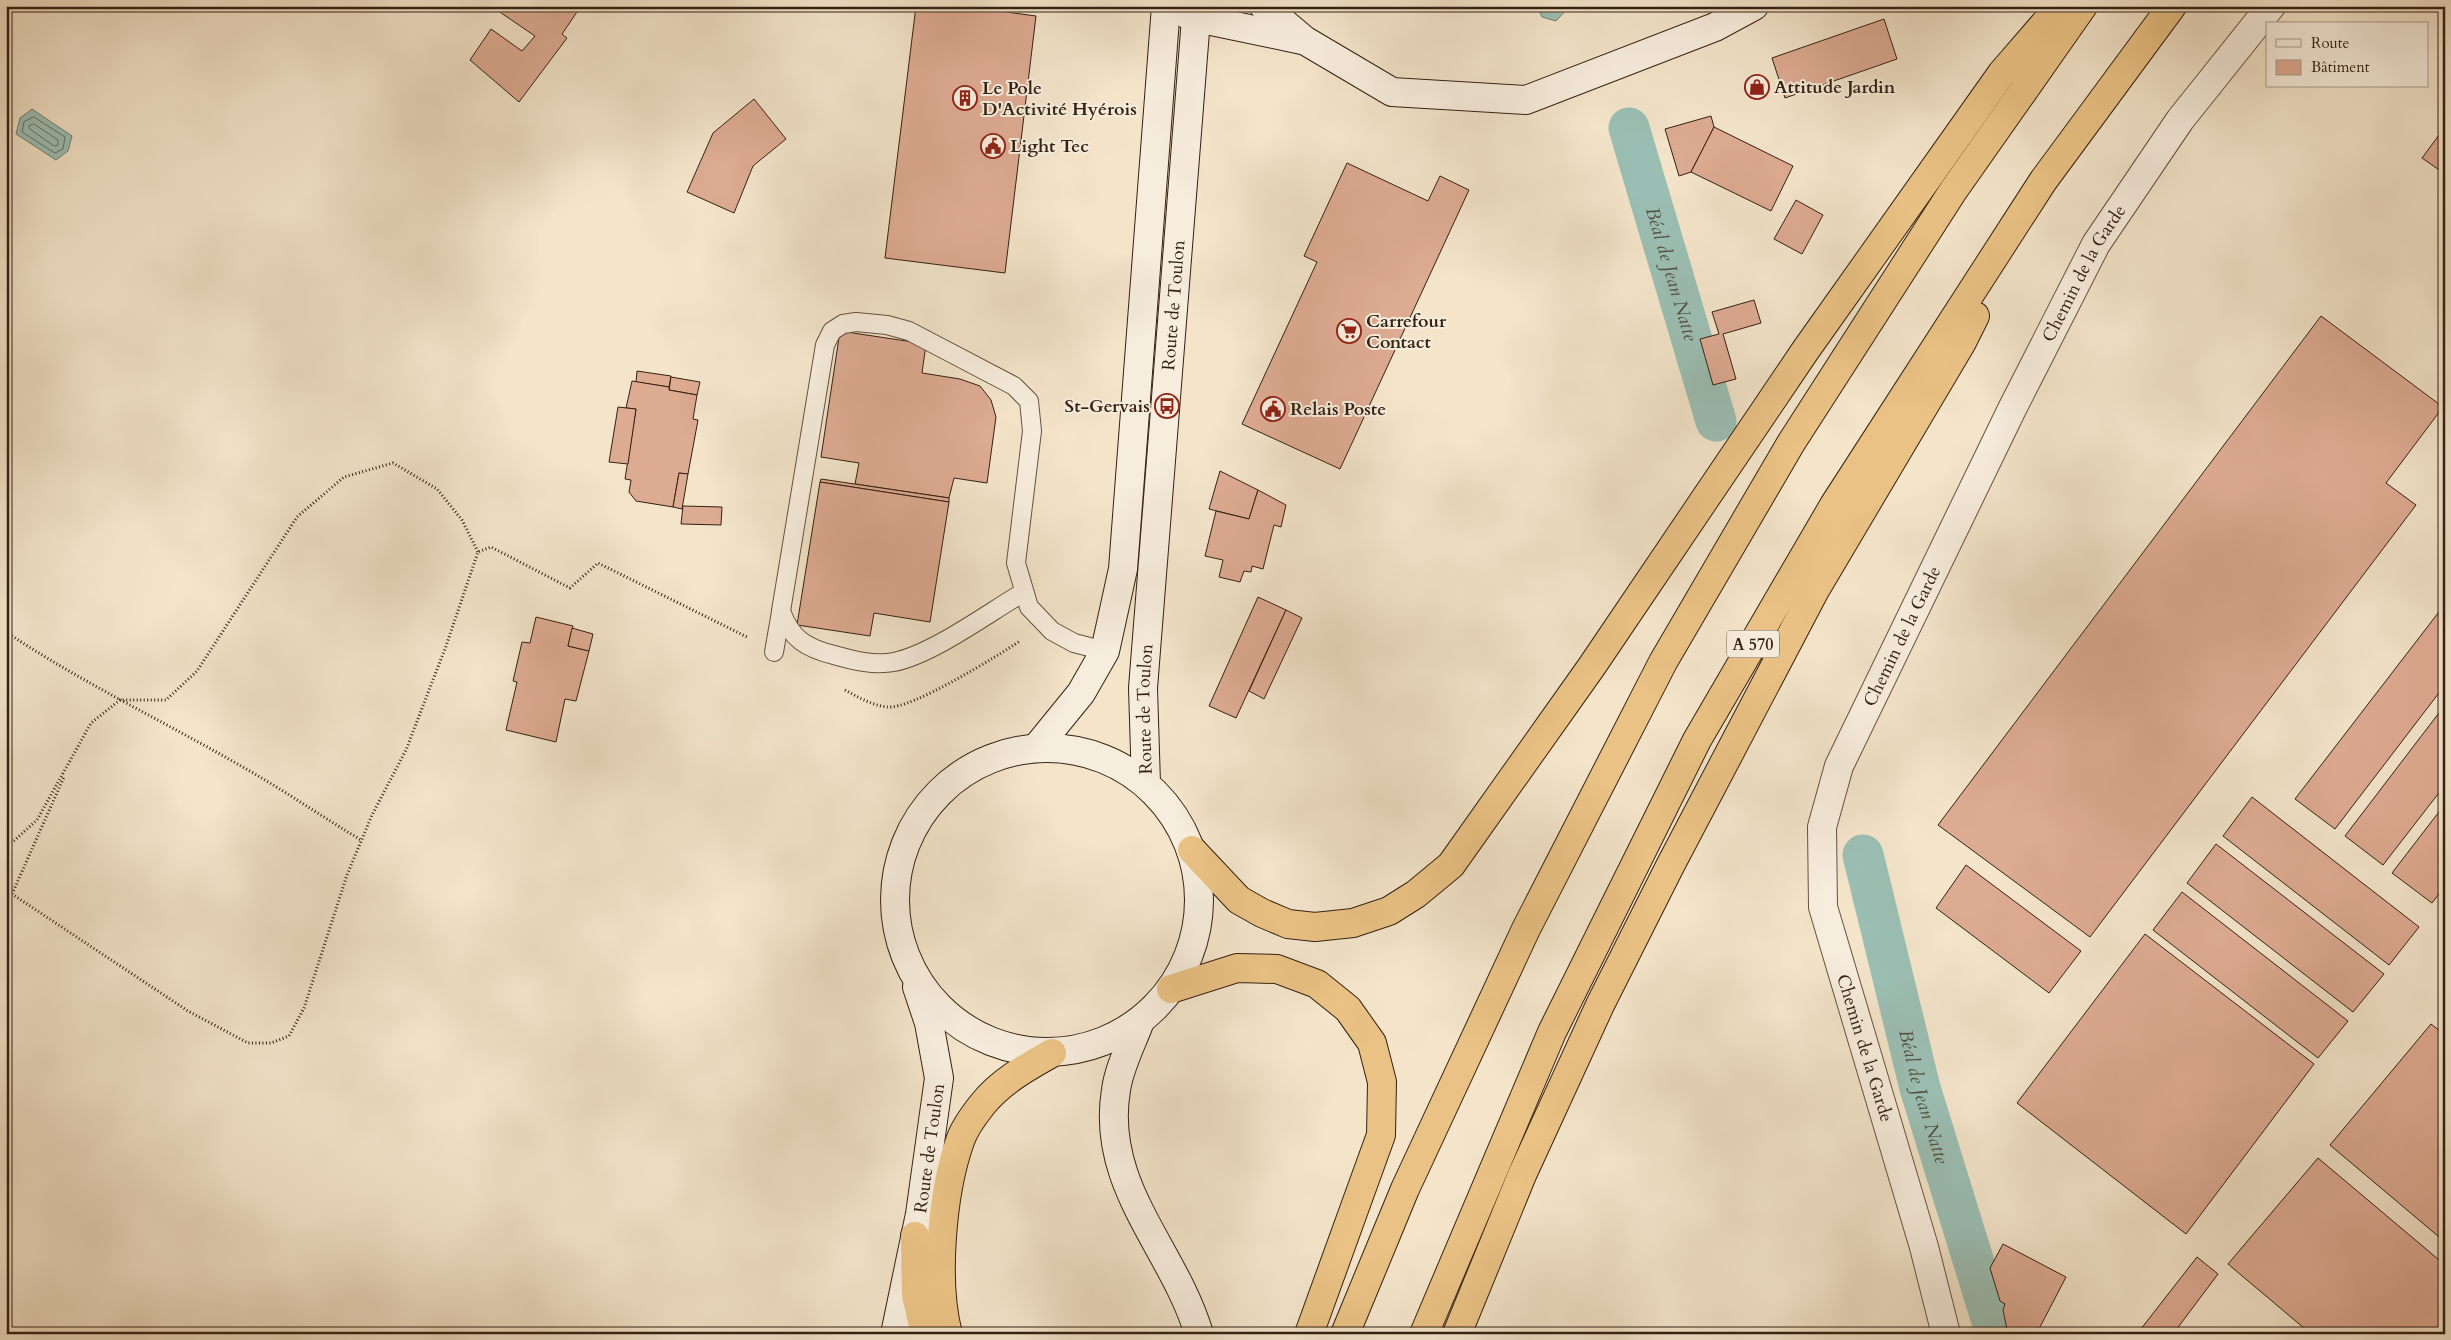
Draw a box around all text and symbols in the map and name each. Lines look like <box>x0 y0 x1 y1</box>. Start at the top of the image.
legend <box>2266 22 2428 88</box>
text: Route <box>2311 33 2349 53</box>
text: Bâtiment <box>2311 57 2370 77</box>
shop icon: Attitude Jardin <box>1744 74 1770 100</box>
place label: Attitude Jardin <box>1774 75 1896 100</box>
place label: Le Pole D'Activité Hyérois <box>982 76 1137 122</box>
building icon: Le Pole D'Activité Hyérois <box>952 85 978 111</box>
public building icon: Light Tec <box>980 133 1006 159</box>
place label: Light Tec <box>1010 134 1089 159</box>
street label: Chemin de la Garde <box>2036 200 2132 346</box>
water label: Béal de Jean Natte <box>1639 204 1704 345</box>
street label: Route de Toulon <box>1156 238 1191 371</box>
place label: Carrefour Contact <box>1366 309 1447 355</box>
supermarket icon: Carrefour Contact <box>1336 318 1362 344</box>
bus stop icon: St-Gervais <box>1154 393 1180 419</box>
place label: St-Gervais <box>1065 394 1150 419</box>
public building icon: Relais Poste <box>1260 396 1286 422</box>
place label: Relais Poste <box>1290 397 1386 422</box>
street label: Chemin de la Garde <box>1858 562 1947 711</box>
road number: A 570 <box>1727 630 1779 658</box>
street label: Route de Toulon <box>1131 642 1160 775</box>
street label: Chemin de la Garde <box>1830 971 1899 1125</box>
water label: Béal de Jean Natte <box>1892 1027 1955 1168</box>
street label: Route de Toulon <box>908 1081 951 1215</box>

